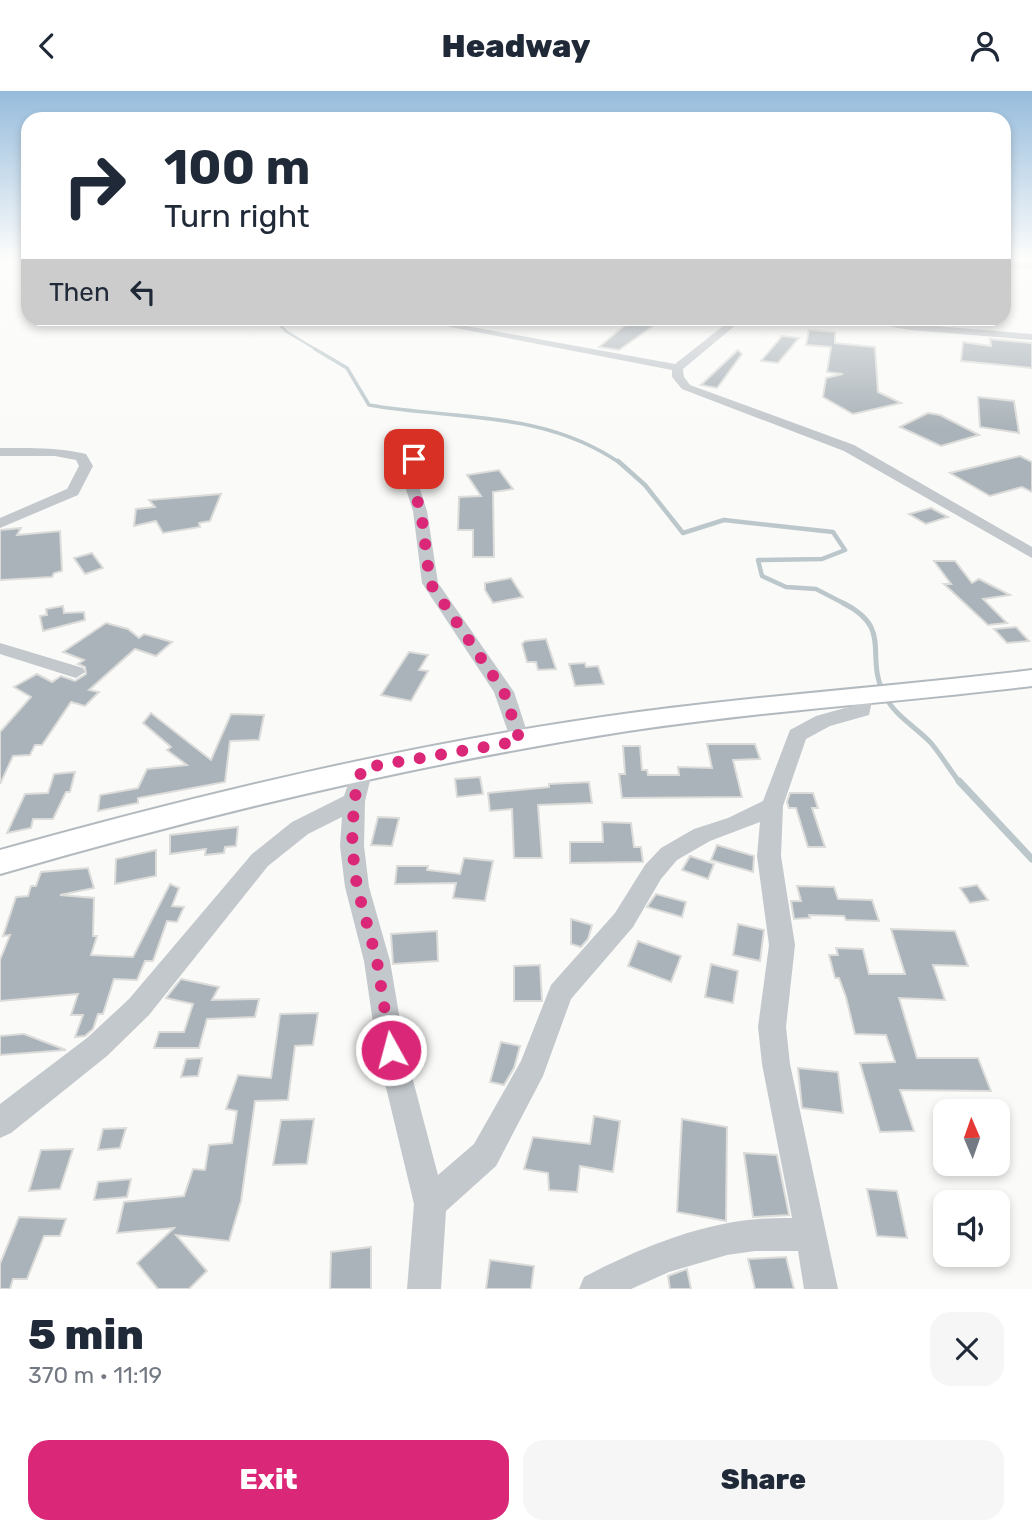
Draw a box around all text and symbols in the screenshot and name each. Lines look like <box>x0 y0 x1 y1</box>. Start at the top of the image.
icon: back <box>28 27 66 65</box>
text: Headway <box>441 27 591 65</box>
icon: person <box>966 27 1004 65</box>
text: 100 m <box>164 138 310 196</box>
icon: right <box>49 140 140 231</box>
text: Turn right <box>164 197 309 235</box>
icon: left <box>124 273 162 311</box>
text: Then <box>49 277 110 308</box>
pin <box>384 429 444 489</box>
icon: arrive <box>395 440 433 478</box>
position arrow <box>354 1013 428 1087</box>
north arrow <box>933 1099 1010 1176</box>
map controls <box>933 1099 1010 1267</box>
button: sound <box>933 1190 1010 1267</box>
text: 5 min <box>28 1310 144 1360</box>
button: close <box>930 1312 1004 1386</box>
text: 370 m · 11:19 <box>28 1361 162 1389</box>
button: Exit <box>28 1440 509 1520</box>
button: Share <box>523 1440 1004 1520</box>

